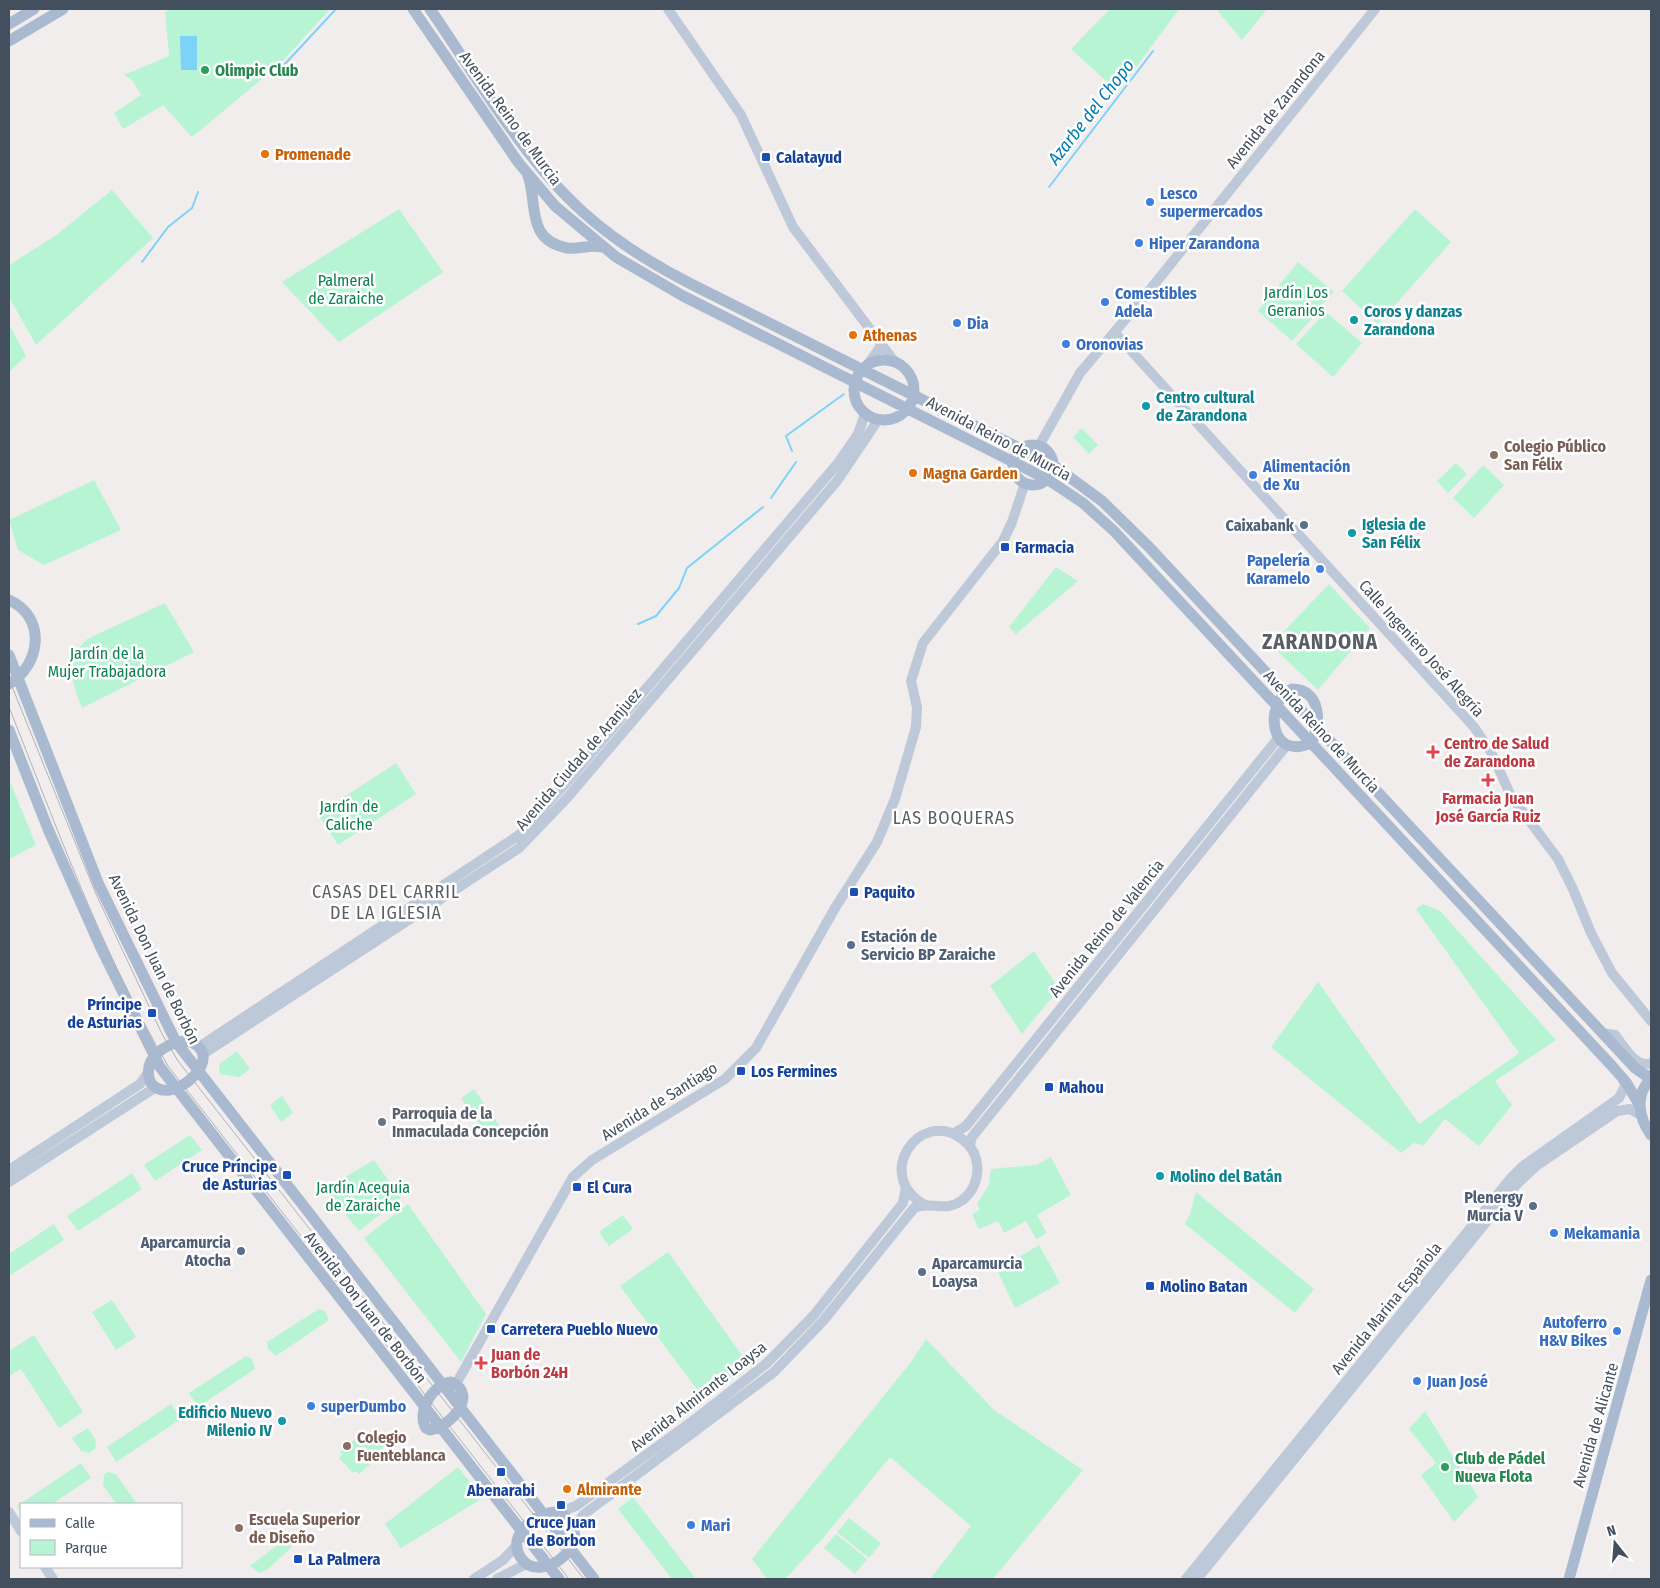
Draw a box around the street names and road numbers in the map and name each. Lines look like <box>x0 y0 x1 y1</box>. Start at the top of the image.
street label: Avenida de Zarandona <box>1222 46 1329 172</box>
street label: Avenida Reino de Murcia <box>456 48 566 189</box>
street label: Avenida Reino de Murcia <box>923 392 1074 485</box>
street label: Calle Ingeniero José Alegría <box>1355 576 1488 721</box>
street label: Avenida Reino de Murcia <box>1260 666 1384 797</box>
street label: Avenida Ciudad de Aranjuez <box>512 684 645 834</box>
street label: Avenida Reino de Valencia <box>1045 856 1168 1001</box>
street label: Avenida Don Juan de Borbón <box>105 871 204 1047</box>
street label: Avenida de Santiago <box>598 1058 721 1145</box>
street label: Avenida Don Juan de Borbón <box>301 1228 431 1387</box>
street label: Avenida Marina Española <box>1327 1238 1446 1378</box>
street label: Avenida Almirante Loaysa <box>627 1337 770 1455</box>
street label: Avenida de Alicante <box>1569 1361 1622 1490</box>

